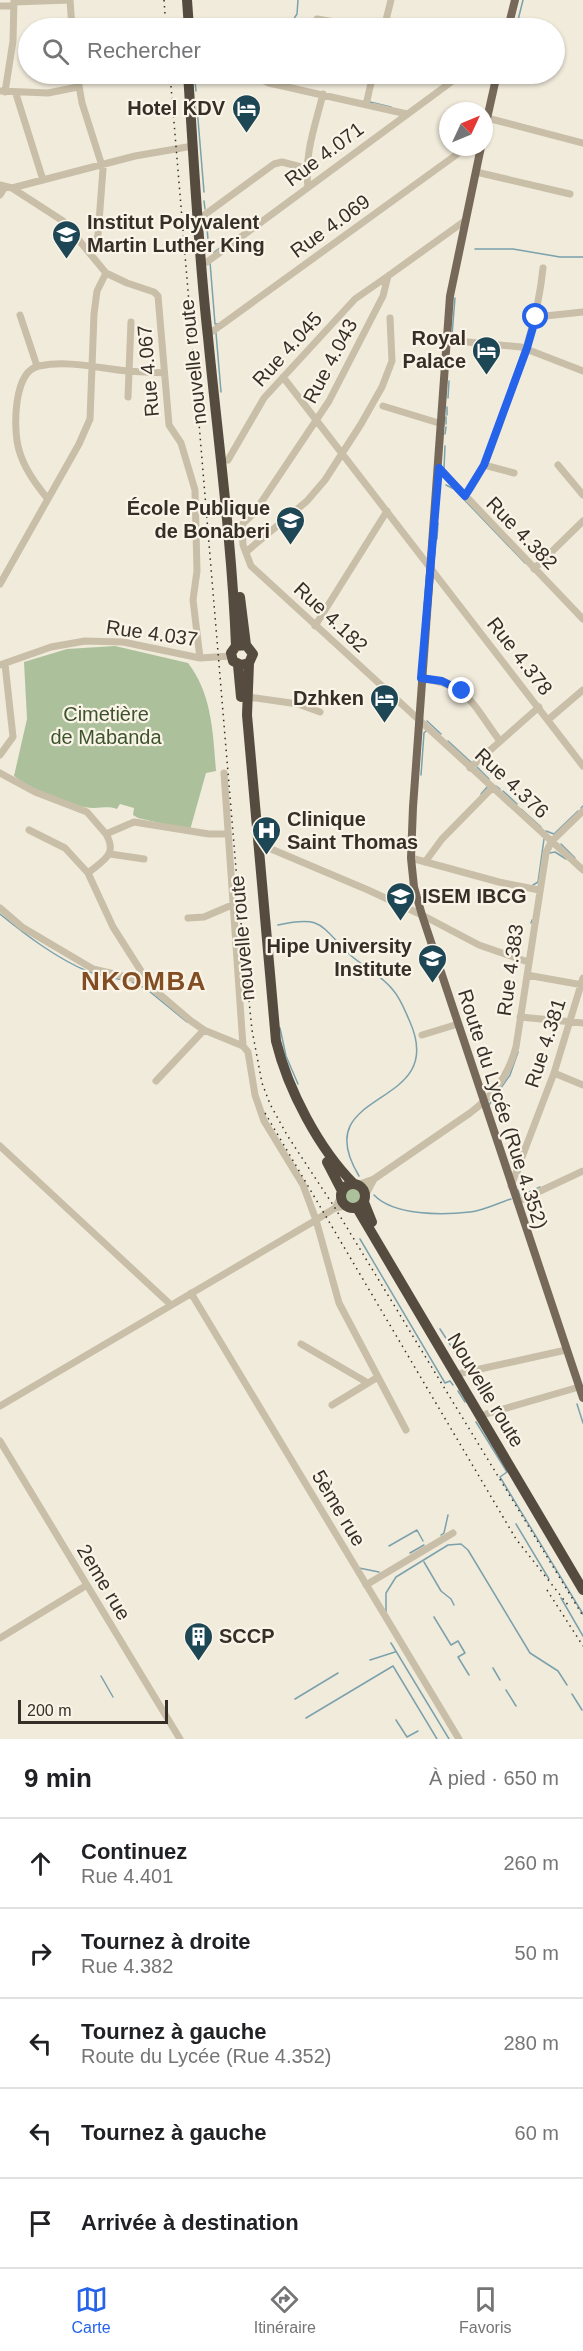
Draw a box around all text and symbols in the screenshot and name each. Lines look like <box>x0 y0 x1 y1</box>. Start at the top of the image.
search box <box>18 18 565 84</box>
icon: search <box>39 35 72 68</box>
text: Rechercher <box>87 38 201 63</box>
hotel icon: Hotel KDV <box>230 92 262 134</box>
place label: Hotel KDV <box>127 97 226 119</box>
north arrow <box>439 102 493 156</box>
street label: Rue 4.071 <box>281 117 367 191</box>
street label: Rue 4.069 <box>286 190 374 262</box>
place label: Institut Polyvalent Martin Luther King <box>87 211 265 256</box>
school or university icon: Institut Polyvalent Martin Luther King <box>50 218 82 260</box>
street label: nouvelle route <box>175 298 211 426</box>
route start <box>522 303 548 329</box>
street label: Rue 4.045 <box>248 307 326 391</box>
street label: Rue 4.043 <box>299 315 361 407</box>
street label: Rue 4.067 <box>133 324 163 418</box>
place label: Royal Palace <box>403 327 466 372</box>
hotel icon: Royal Palace <box>471 334 503 376</box>
street label: Rue 4.382 <box>482 492 562 574</box>
place label: École Publique de Bonaberi <box>127 497 270 542</box>
school or university icon: École Publique de Bonaberi <box>275 504 307 546</box>
street label: Rue 4.182 <box>290 577 372 657</box>
street label: Rue 4.378 <box>483 613 557 699</box>
street label: Rue 4.037 <box>105 616 199 650</box>
route end <box>448 677 474 703</box>
hotel icon: Dzhken <box>369 682 401 724</box>
place label: Dzhken <box>293 687 364 709</box>
park label: Cimetière de Mabanda <box>50 703 162 748</box>
street label: Rue 4.376 <box>471 743 553 823</box>
place label: Clinique Saint Thomas <box>287 808 418 853</box>
hospital icon: Clinique Saint Thomas <box>250 814 282 856</box>
street label: nouvelle route <box>226 874 258 1002</box>
school or university icon: ISEM IBCG <box>385 880 417 922</box>
place label: ISEM IBCG <box>422 885 526 907</box>
street label: Rue 4.383 <box>493 923 527 1017</box>
place label: Hipe University Institute <box>266 935 413 980</box>
school or university icon: Hipe University Institute <box>417 942 449 984</box>
district label: NKOMBA <box>81 966 207 996</box>
street label: Route du Lycée (Rue 4.352) <box>454 986 552 1232</box>
street label: Rue 4.381 <box>520 996 570 1090</box>
street label: Nouvelle route <box>443 1329 529 1451</box>
street label: 5ème rue <box>308 1466 370 1550</box>
street label: 2eme rue <box>73 1540 135 1624</box>
building icon: SCCP <box>182 1620 214 1662</box>
place label: SCCP <box>219 1625 275 1647</box>
scale bar <box>18 1697 168 1724</box>
text: 200 m <box>27 1702 71 1719</box>
text: 9 min <box>24 1763 92 1793</box>
text: À pied · 650 m <box>429 1767 559 1789</box>
text: Continuez <box>81 1839 187 1864</box>
icon: ahead <box>24 1847 57 1880</box>
text: 260 m <box>503 1852 559 1874</box>
text: Rue 4.401 <box>81 1865 173 1887</box>
text: Tournez à droite <box>81 1929 251 1954</box>
icon: right <box>24 1937 57 1970</box>
text: 50 m <box>515 1942 559 1964</box>
text: Rue 4.382 <box>81 1955 173 1977</box>
text: Tournez à gauche <box>81 2019 266 2044</box>
icon: left <box>24 2027 57 2060</box>
text: 280 m <box>503 2032 559 2054</box>
text: Route du Lycée (Rue 4.352) <box>81 2045 332 2067</box>
icon: left <box>24 2117 57 2150</box>
text: Tournez à gauche <box>81 2120 266 2145</box>
text: 60 m <box>515 2122 559 2144</box>
icon: arrive <box>24 2207 57 2240</box>
text: Arrivée à destination <box>81 2210 299 2235</box>
tab: Carte <box>72 2283 111 2337</box>
tab: Itinéraire <box>254 2283 316 2337</box>
tab: Favoris <box>459 2283 511 2337</box>

